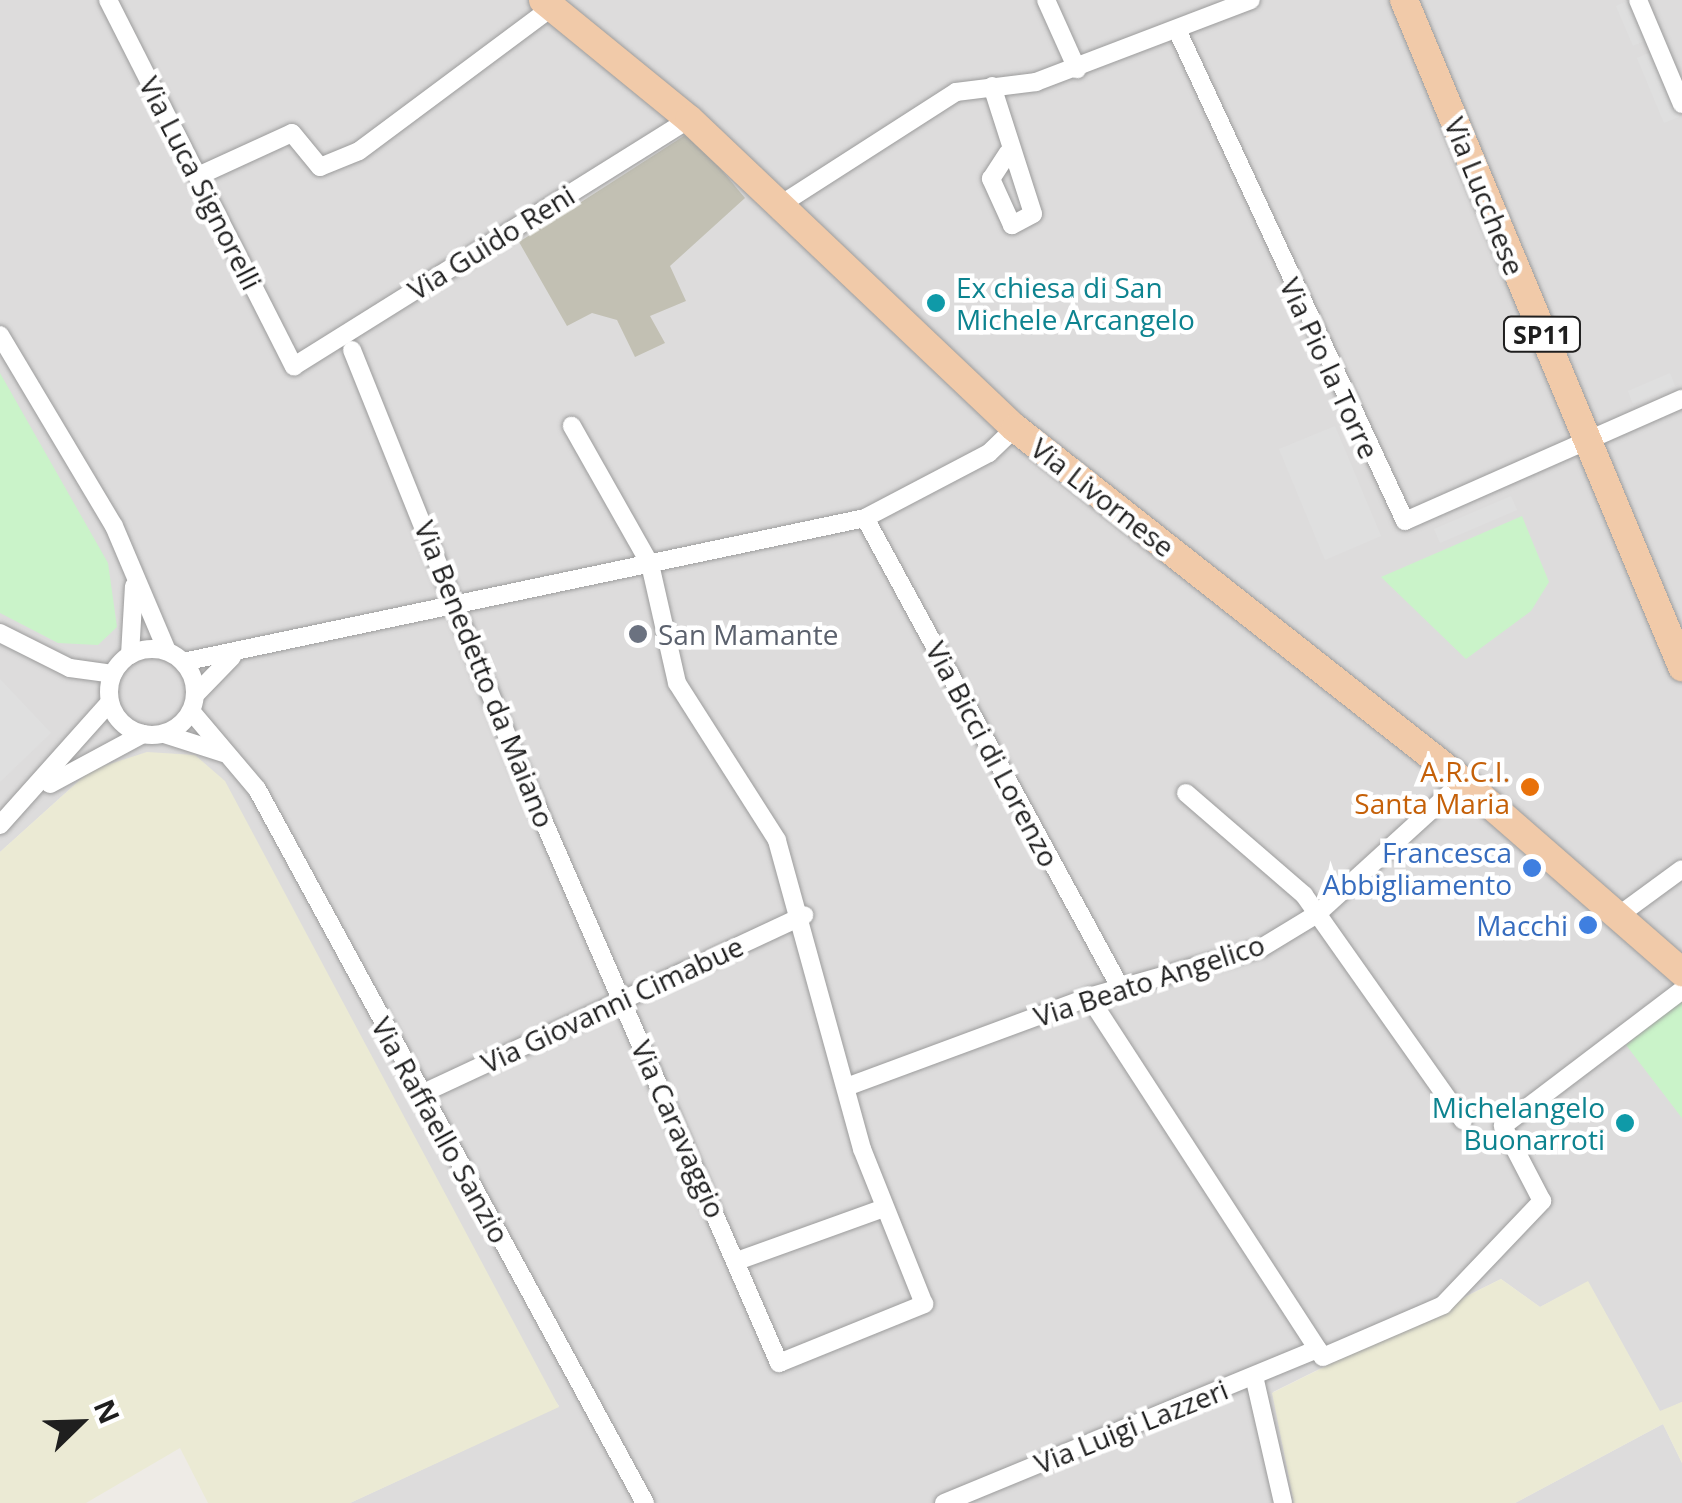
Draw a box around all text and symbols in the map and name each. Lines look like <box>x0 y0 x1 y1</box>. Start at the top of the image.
street label: Via Luca Signorelli <box>133 71 269 295</box>
street label: Via Lucchese <box>1438 112 1532 280</box>
street label: Via Guido Reni <box>402 177 580 307</box>
place label: Ex chiesa di San Michele Arcangelo <box>956 270 1195 336</box>
street label: Via Pio la Torre <box>1273 272 1387 464</box>
marker: Ex chiesa di San Michele Arcangelo <box>925 292 947 314</box>
road number: SP11 <box>1502 314 1582 354</box>
street label: Via Livornese <box>1025 431 1181 563</box>
street label: Via Benedetto da Maiano <box>408 516 562 832</box>
place label: San Mamante <box>658 617 838 651</box>
marker: San Mamante <box>627 623 649 645</box>
street label: Via Bicci di Lorenzo <box>919 636 1067 872</box>
place label: A.R.C.I. Santa Maria <box>1354 754 1510 820</box>
marker: A.R.C.I. Santa Maria <box>1519 776 1541 798</box>
place label: Francesca Abbigliamento <box>1322 835 1512 901</box>
marker: Francesca Abbigliamento <box>1521 857 1543 879</box>
place label: Macchi <box>1476 908 1568 942</box>
marker: Macchi <box>1577 914 1599 936</box>
street label: Via Beato Angelico <box>1030 927 1268 1033</box>
street label: Via Giovanni Cimabue <box>476 928 748 1080</box>
street label: Via Raffaello Sanzio <box>365 1011 517 1249</box>
street label: Via Caravaggio <box>625 1035 733 1223</box>
place label: Michelangelo Buonarroti <box>1432 1090 1605 1156</box>
marker: Michelangelo Buonarroti <box>1614 1112 1636 1134</box>
street label: Via Luigi Lazzeri <box>1029 1372 1233 1480</box>
north arrow <box>30 1373 130 1473</box>
text: N <box>86 1393 130 1429</box>

